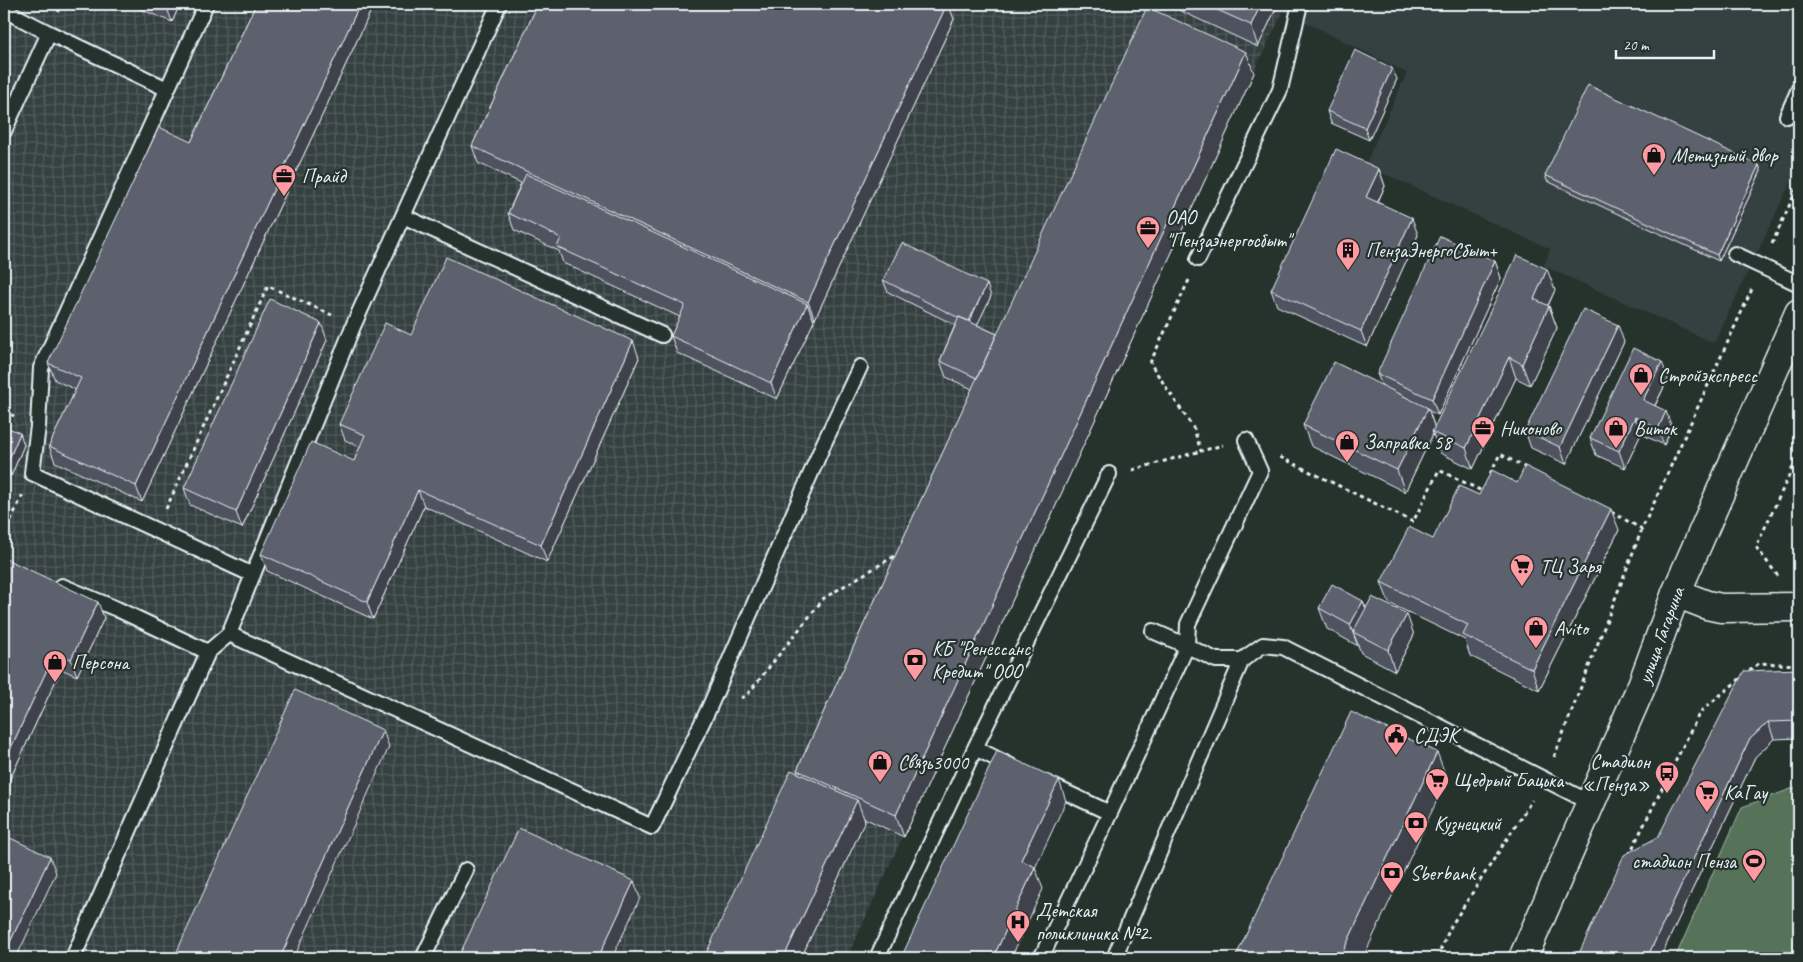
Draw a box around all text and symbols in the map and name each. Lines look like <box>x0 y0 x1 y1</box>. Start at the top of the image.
scale bar <box>1616 28 1713 60</box>
text: 20 m <box>1623 36 1650 55</box>
shop icon: Метизный двор <box>1641 142 1667 176</box>
place label: Метизный двор <box>1672 143 1779 168</box>
office icon: Прайд <box>271 163 297 197</box>
place label: Прайд <box>302 164 348 189</box>
place label: ОАО "Пензаэнергосбыт" <box>1166 205 1295 253</box>
office icon: ОАО "Пензаэнергосбыт" <box>1135 215 1161 249</box>
building icon: ПензаЭнергоСбыт+ <box>1335 237 1361 271</box>
place label: ПензаЭнергоСбыт+ <box>1366 238 1498 263</box>
shop icon: Стройэкспресс <box>1628 362 1654 396</box>
place label: Стройэкспресс <box>1658 363 1758 388</box>
office icon: Никоново <box>1470 415 1496 449</box>
shop icon: Виток <box>1603 415 1629 449</box>
place label: Никоново <box>1500 416 1562 441</box>
place label: Виток <box>1634 416 1678 441</box>
shop icon: Заправка 58 <box>1334 429 1360 463</box>
place label: Заправка 58 <box>1364 430 1454 455</box>
supermarket icon: ТЦ Заря <box>1509 553 1535 587</box>
place label: ТЦ Заря <box>1540 554 1602 579</box>
street label: улица Гагарина <box>1631 582 1690 688</box>
shop icon: Avito <box>1523 615 1549 649</box>
place label: Avito <box>1554 616 1590 641</box>
place label: КБ "Ренессанс Кредит" ООО <box>932 636 1031 684</box>
bank icon: КБ "Ренессанс Кредит" ООО <box>902 647 928 681</box>
shop icon: Персона <box>42 649 68 683</box>
place label: Персона <box>72 650 130 675</box>
public building icon: СДЭК <box>1383 722 1409 756</box>
place label: СДЭК <box>1414 723 1462 748</box>
shop icon: Связь3000 <box>867 749 893 783</box>
place label: Стадион «Пенза» <box>1582 749 1652 797</box>
place label: Связь3000 <box>898 750 970 775</box>
bus stop icon: Стадион «Пенза» <box>1654 760 1680 794</box>
supermarket icon: Щедрый Бацька <box>1424 767 1450 801</box>
place label: Щедрый Бацька <box>1454 768 1565 793</box>
supermarket icon: КаГау <box>1694 779 1720 813</box>
place label: КаГау <box>1724 780 1769 805</box>
bank icon: Кузнецкий <box>1403 810 1429 844</box>
place label: Кузнецкий <box>1434 811 1503 837</box>
sports icon: стадион Пенза <box>1741 848 1767 882</box>
place label: стадион Пенза <box>1632 849 1738 874</box>
bank icon: Sberbank <box>1379 860 1405 894</box>
place label: Sberbank <box>1410 861 1477 886</box>
place label: Детская поликлиника №2. <box>1036 898 1152 946</box>
hospital icon: Детская поликлиника №2. <box>1005 909 1031 943</box>

